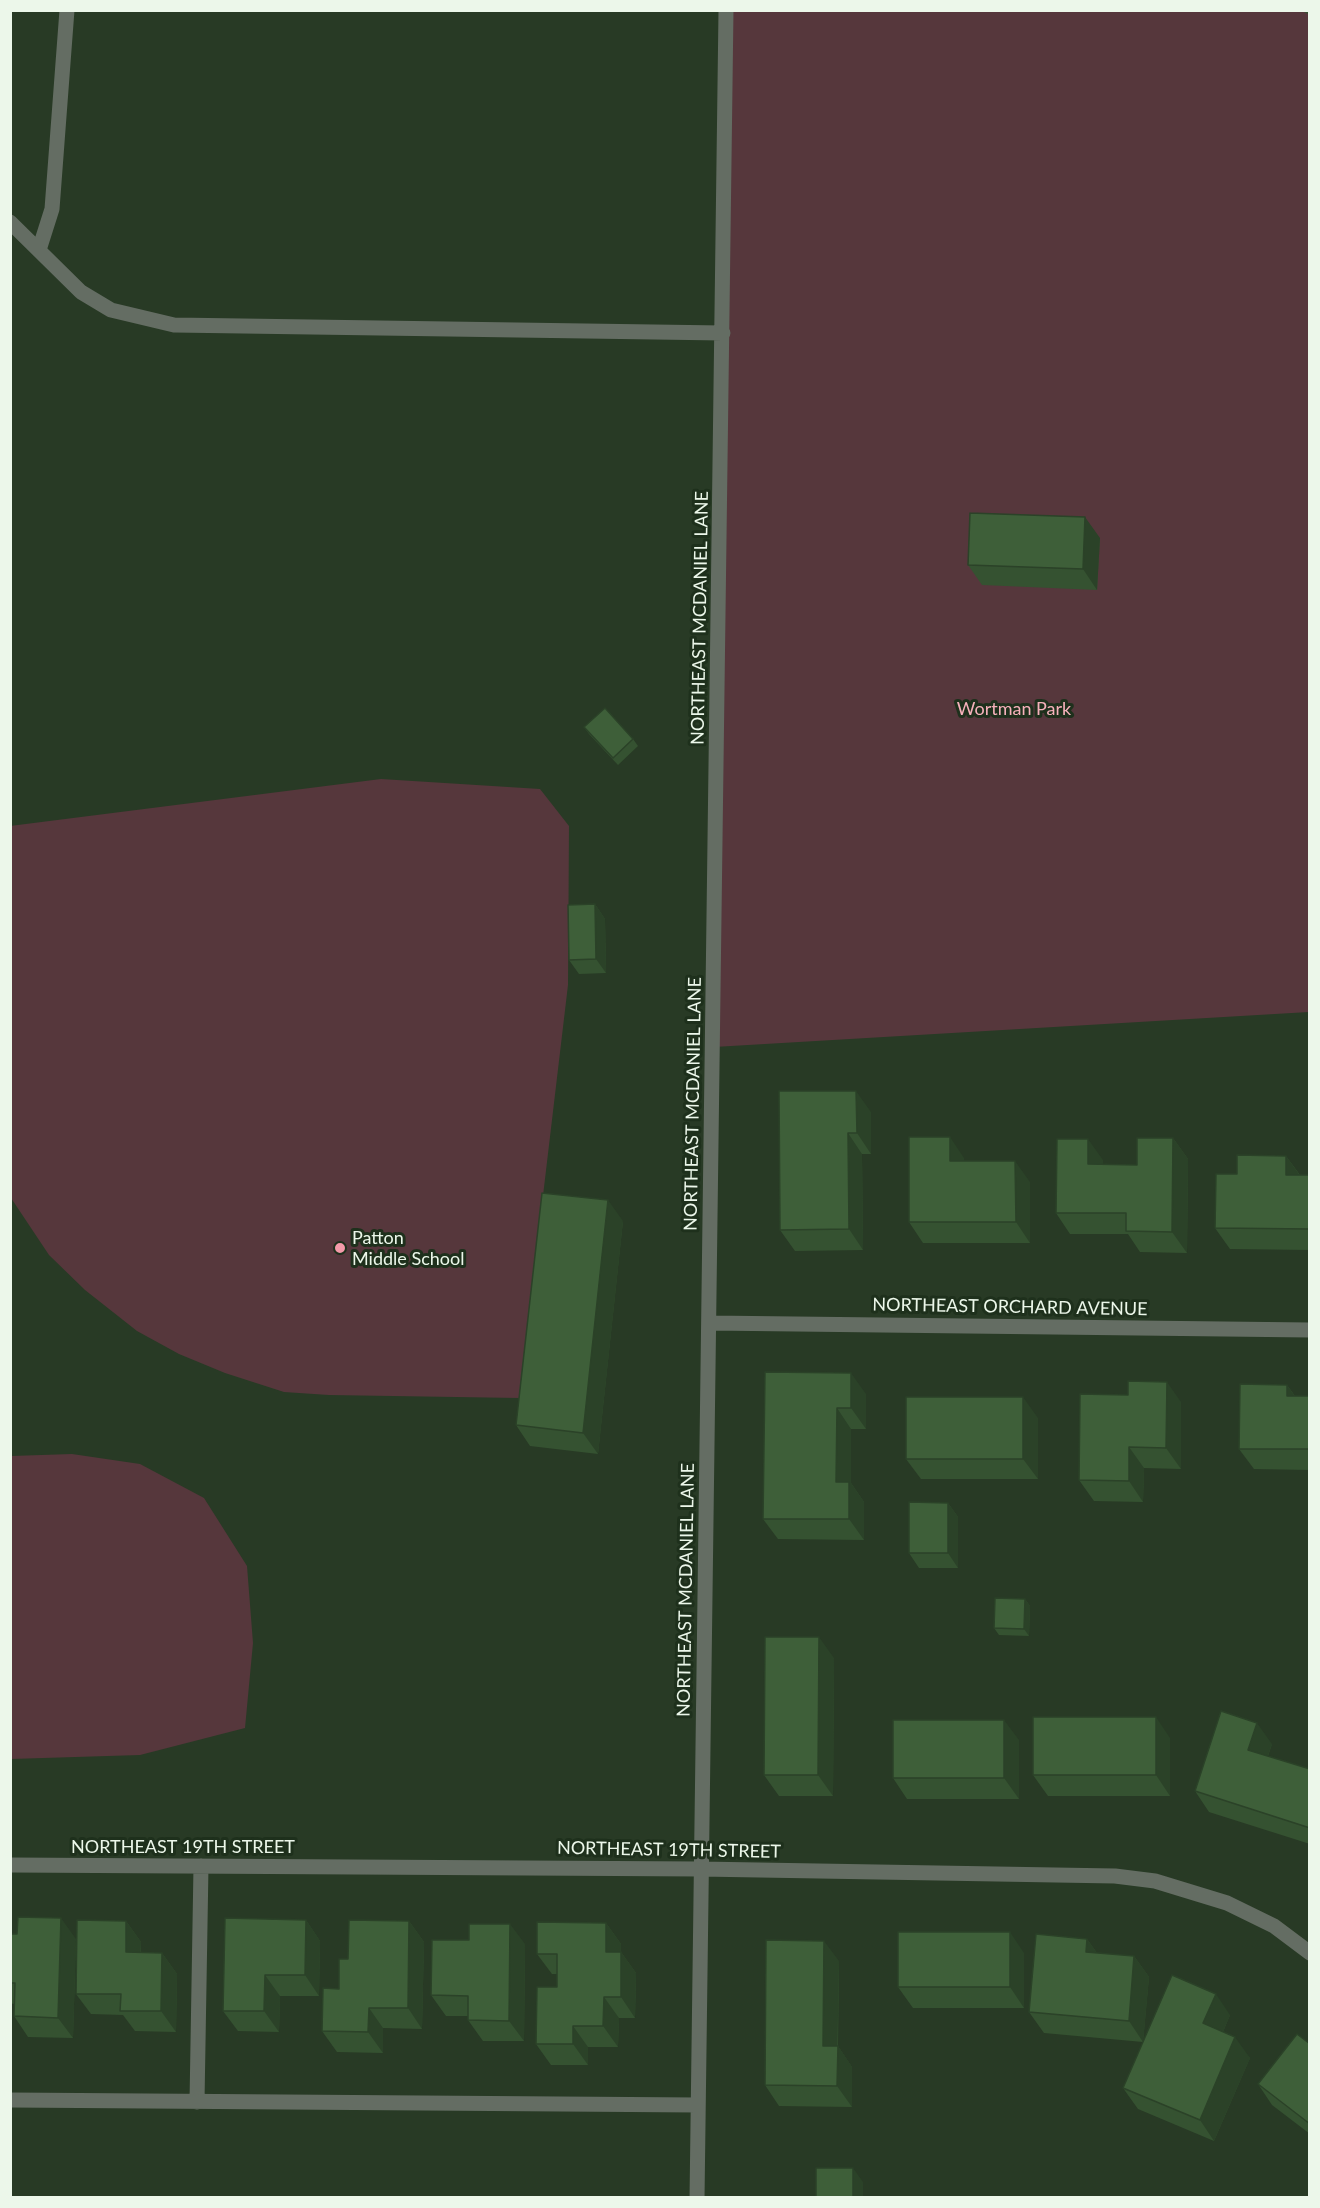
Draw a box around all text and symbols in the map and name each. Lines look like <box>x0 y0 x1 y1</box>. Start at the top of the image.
street label: NORTHEAST MCDANIEL LANE <box>687 491 713 745</box>
park label: Wortman Park <box>957 698 1071 720</box>
street label: NORTHEAST MCDANIEL LANE <box>680 977 706 1231</box>
place label: Patton Middle School <box>352 1227 464 1270</box>
marker: Patton Middle School <box>333 1241 347 1255</box>
street label: NORTHEAST ORCHARD AVENUE <box>872 1294 1148 1320</box>
street label: NORTHEAST MCDANIEL LANE <box>673 1463 699 1717</box>
street label: NORTHEAST 19TH STREET <box>71 1836 295 1858</box>
street label: NORTHEAST 19TH STREET <box>557 1837 781 1863</box>

